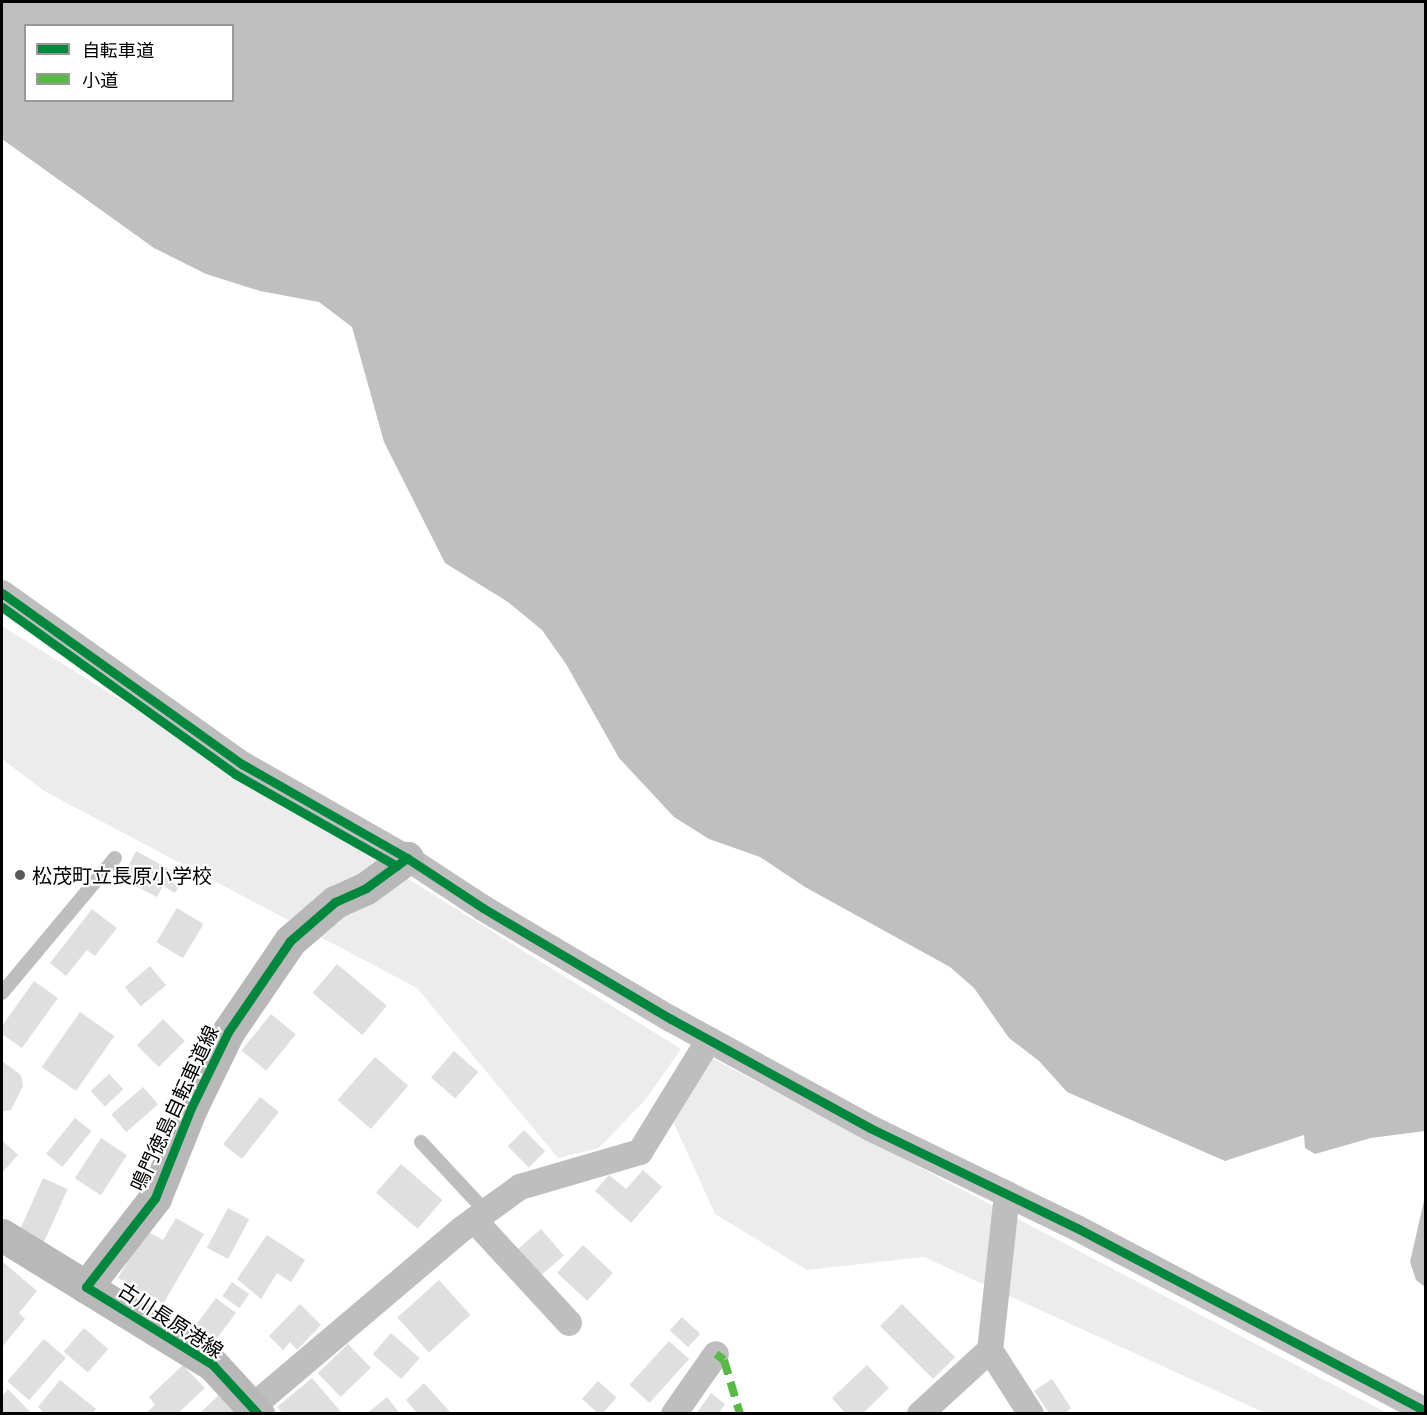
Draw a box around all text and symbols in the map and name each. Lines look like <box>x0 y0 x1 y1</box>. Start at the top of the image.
legend <box>24 24 234 102</box>
text: 自転車道 <box>82 39 154 62</box>
text: 小道 <box>82 69 118 92</box>
place label: 松茂町立長原小学校 <box>32 863 212 887</box>
marker: 松茂町立長原小学校 <box>13 868 27 882</box>
street label: 鳴門徳島自転車道線 <box>125 1021 223 1195</box>
street label: 古川長原港線 <box>114 1277 228 1363</box>

